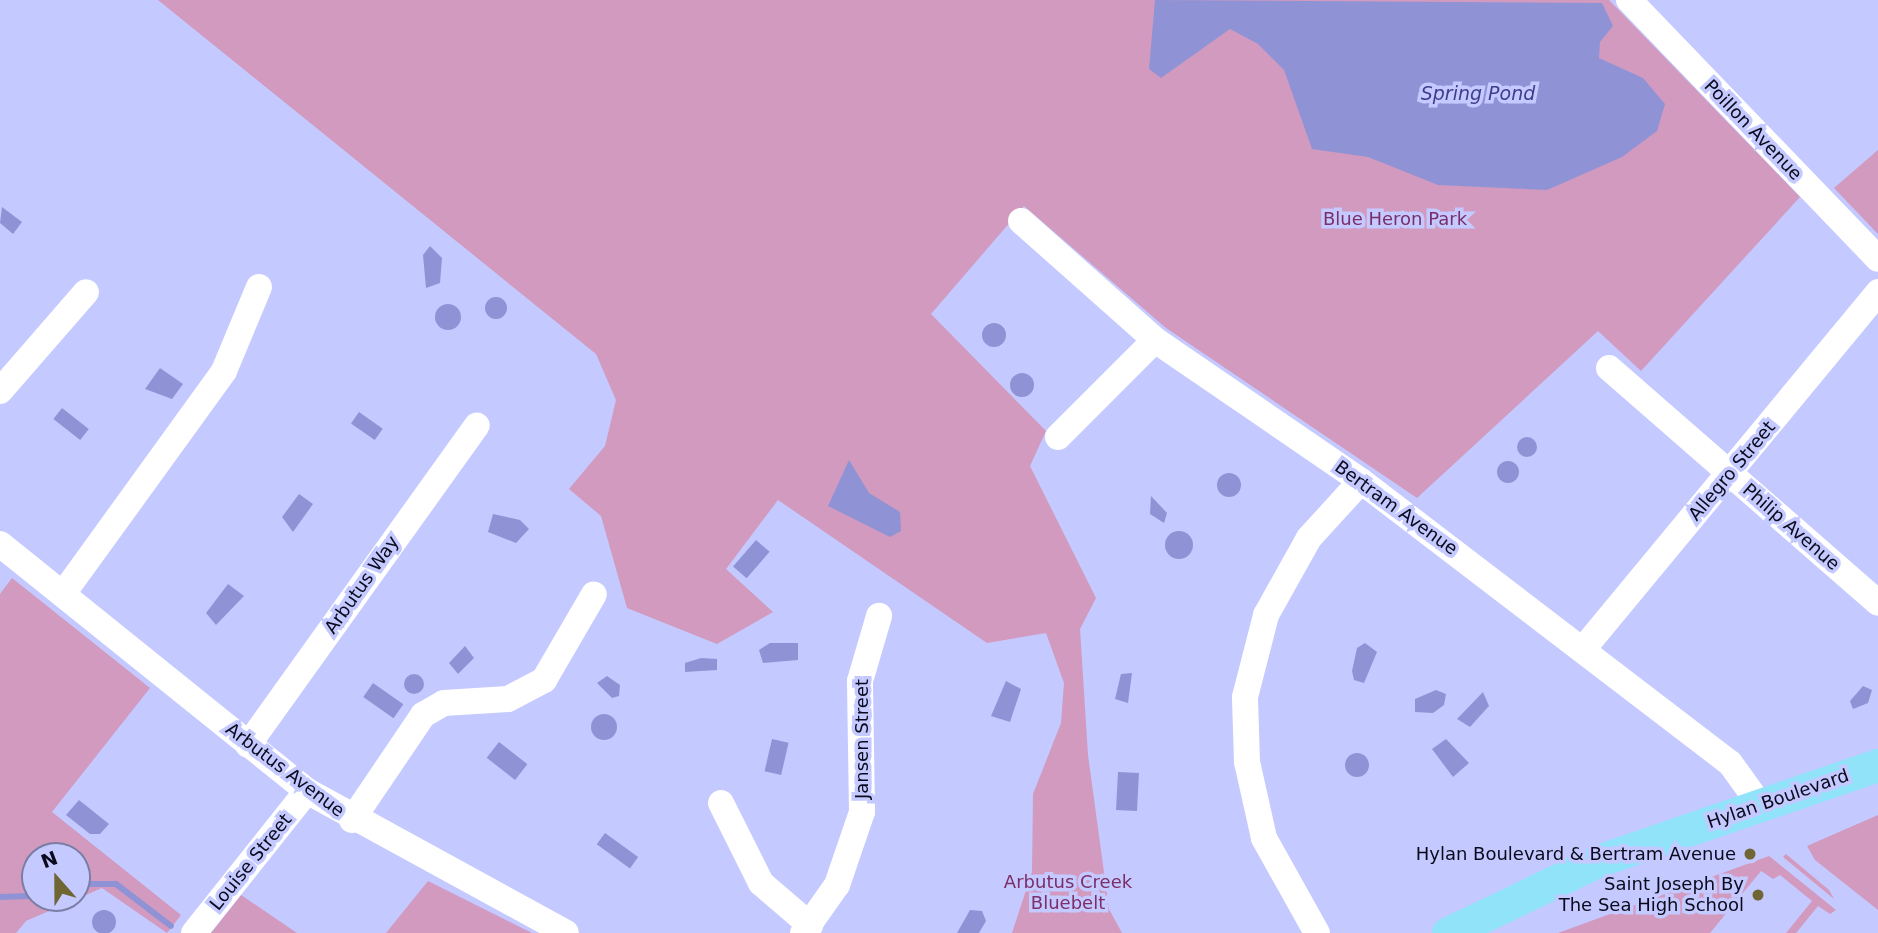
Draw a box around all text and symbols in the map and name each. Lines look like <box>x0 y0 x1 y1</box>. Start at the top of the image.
street label: Poillon Avenue <box>1700 75 1806 185</box>
water label: Spring Pond <box>1421 83 1535 105</box>
park label: Blue Heron Park <box>1323 208 1467 230</box>
street label: Allegro Street <box>1684 417 1780 525</box>
street label: Bertram Avenue <box>1330 456 1462 560</box>
street label: Philip Avenue <box>1738 479 1844 575</box>
street label: Arbutus Way <box>320 532 404 638</box>
street label: Jansen Street <box>851 679 873 799</box>
street label: Arbutus Avenue <box>221 718 349 822</box>
street label: Hylan Boulevard <box>1704 765 1852 833</box>
street label: Louise Street <box>205 809 297 915</box>
north arrow <box>21 842 91 912</box>
place label: Hylan Boulevard & Bertram Avenue <box>1416 843 1736 865</box>
text: N <box>38 846 61 872</box>
marker: Hylan Boulevard & Bertram Avenue <box>1742 846 1758 862</box>
park label: Arbutus Creek Bluebelt <box>1004 872 1132 914</box>
place label: Saint Joseph By The Sea High School <box>1559 874 1744 917</box>
marker: Saint Joseph By The Sea High School <box>1750 887 1766 903</box>

